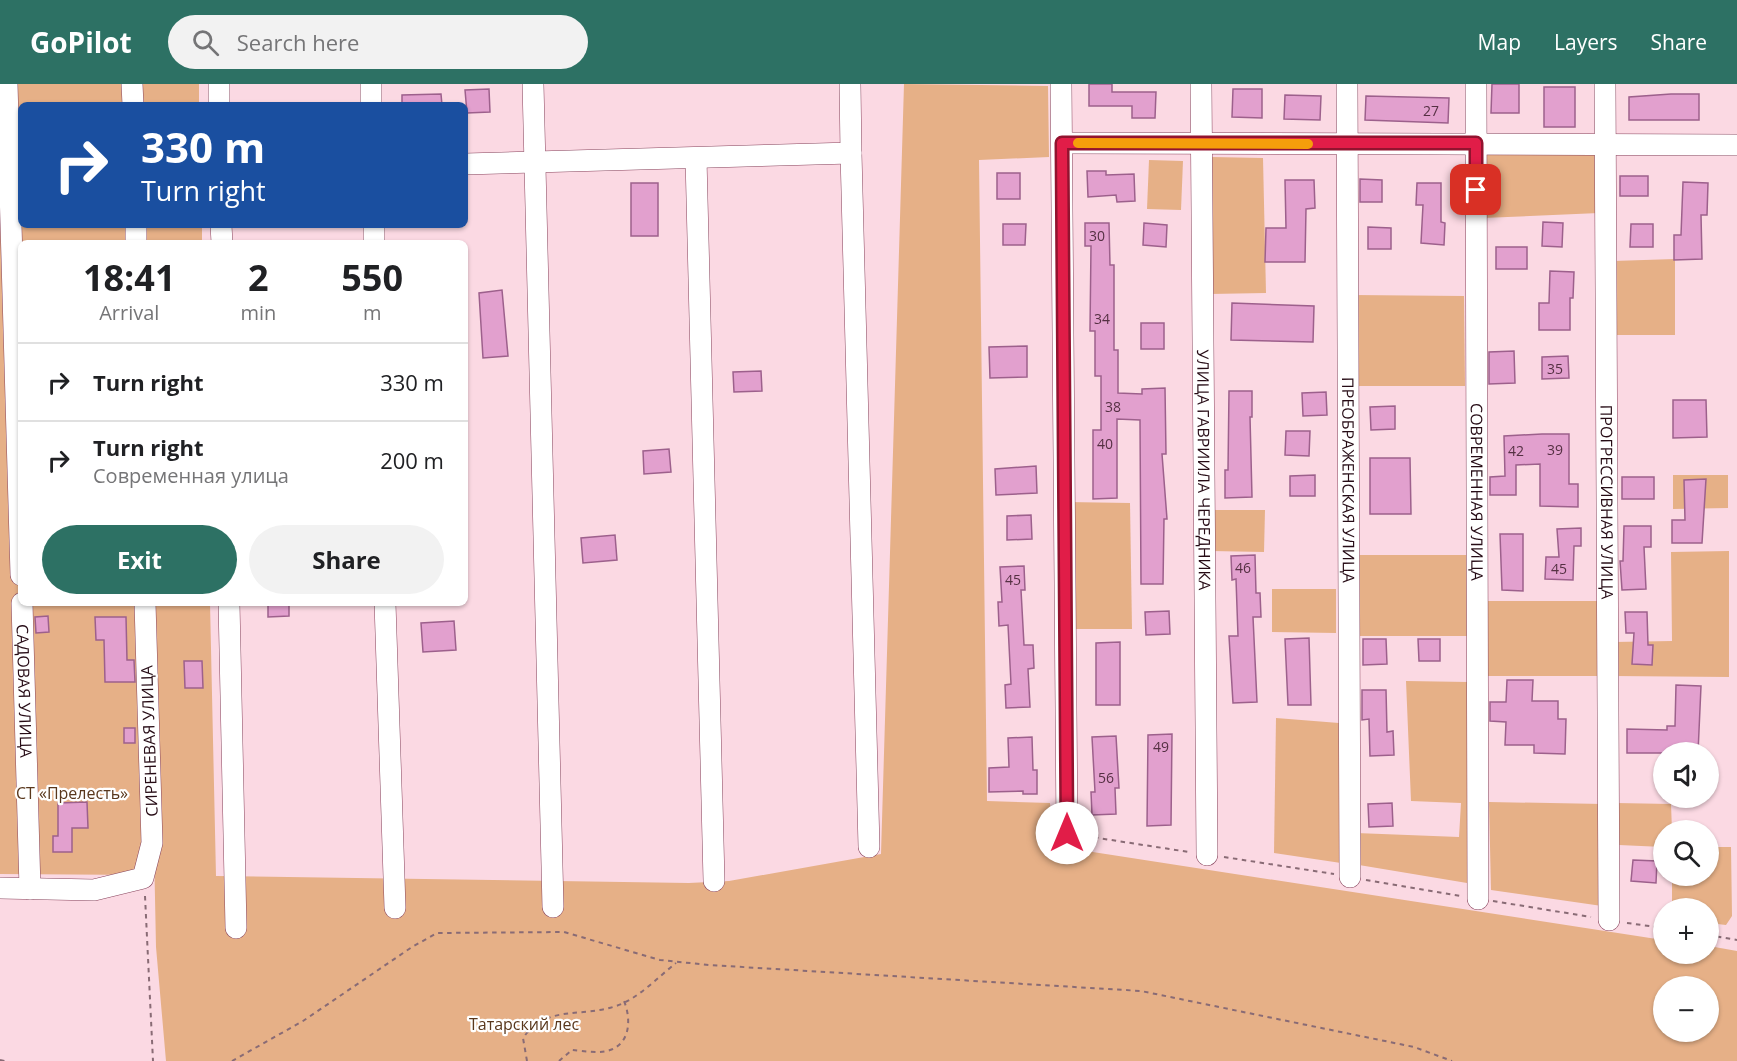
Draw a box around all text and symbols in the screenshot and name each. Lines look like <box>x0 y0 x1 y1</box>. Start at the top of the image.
search box <box>168 15 588 69</box>
text: GoPilot <box>30 23 132 61</box>
icon: search <box>189 26 222 59</box>
text: Search here <box>237 27 359 57</box>
text: Map <box>1478 28 1521 56</box>
text: Layers <box>1554 28 1618 56</box>
text: Share <box>1651 28 1707 56</box>
house number: 27 <box>1423 101 1439 120</box>
text: 330 m <box>141 118 265 175</box>
icon: right <box>42 126 120 204</box>
pin <box>1450 164 1501 215</box>
text: Turn right <box>141 172 266 209</box>
icon: arrive <box>1459 173 1492 206</box>
house number: 30 <box>1089 226 1105 245</box>
text: 18:41 <box>83 253 176 302</box>
text: 2 <box>248 253 269 302</box>
text: 550 <box>341 253 403 302</box>
text: Arrival <box>99 299 159 326</box>
text: min <box>240 299 276 326</box>
text: m <box>363 299 381 326</box>
house number: 34 <box>1094 309 1110 328</box>
street label: УЛИЦА ГАВРИИЛА ЧЕРЕДНИКА <box>1192 349 1216 591</box>
house number: 35 <box>1547 359 1563 378</box>
icon: right <box>42 366 75 399</box>
text: Turn right <box>93 367 204 397</box>
text: 330 m <box>380 367 444 397</box>
street label: ПРЕОБРАЖЕНСКАЯ УЛИЦА <box>1337 377 1360 584</box>
house number: 38 <box>1105 397 1121 416</box>
street label: СОВРЕМЕННАЯ УЛИЦА <box>1466 403 1488 582</box>
street label: ПРОГРЕССИВНАЯ УЛИЦА <box>1596 405 1618 600</box>
text: Turn right <box>93 432 204 462</box>
house number: 40 <box>1097 434 1113 453</box>
house number: 39 <box>1547 440 1563 459</box>
house number: 42 <box>1508 441 1524 460</box>
icon: right <box>42 444 75 477</box>
text: 200 m <box>380 445 444 475</box>
text: Современная улица <box>93 462 289 489</box>
button: Exit <box>42 525 237 594</box>
button: Share <box>249 525 444 594</box>
house number: 46 <box>1235 558 1251 577</box>
house number: 45 <box>1551 559 1567 578</box>
house number: 45 <box>1005 570 1021 589</box>
street label: САДОВАЯ УЛИЦА <box>12 624 37 759</box>
street label: СИРЕНЕВАЯ УЛИЦА <box>135 664 163 817</box>
house number: 49 <box>1153 737 1169 756</box>
map controls <box>1653 742 1719 1042</box>
button: sound <box>1653 742 1719 808</box>
house number: 56 <box>1098 768 1114 787</box>
park label: СТ «Прелесть» <box>16 782 128 804</box>
position arrow <box>1035 801 1099 865</box>
button: search <box>1653 820 1719 886</box>
button: + <box>1653 898 1719 964</box>
button: − <box>1653 976 1719 1042</box>
park label: Татарский лес <box>469 1013 579 1035</box>

